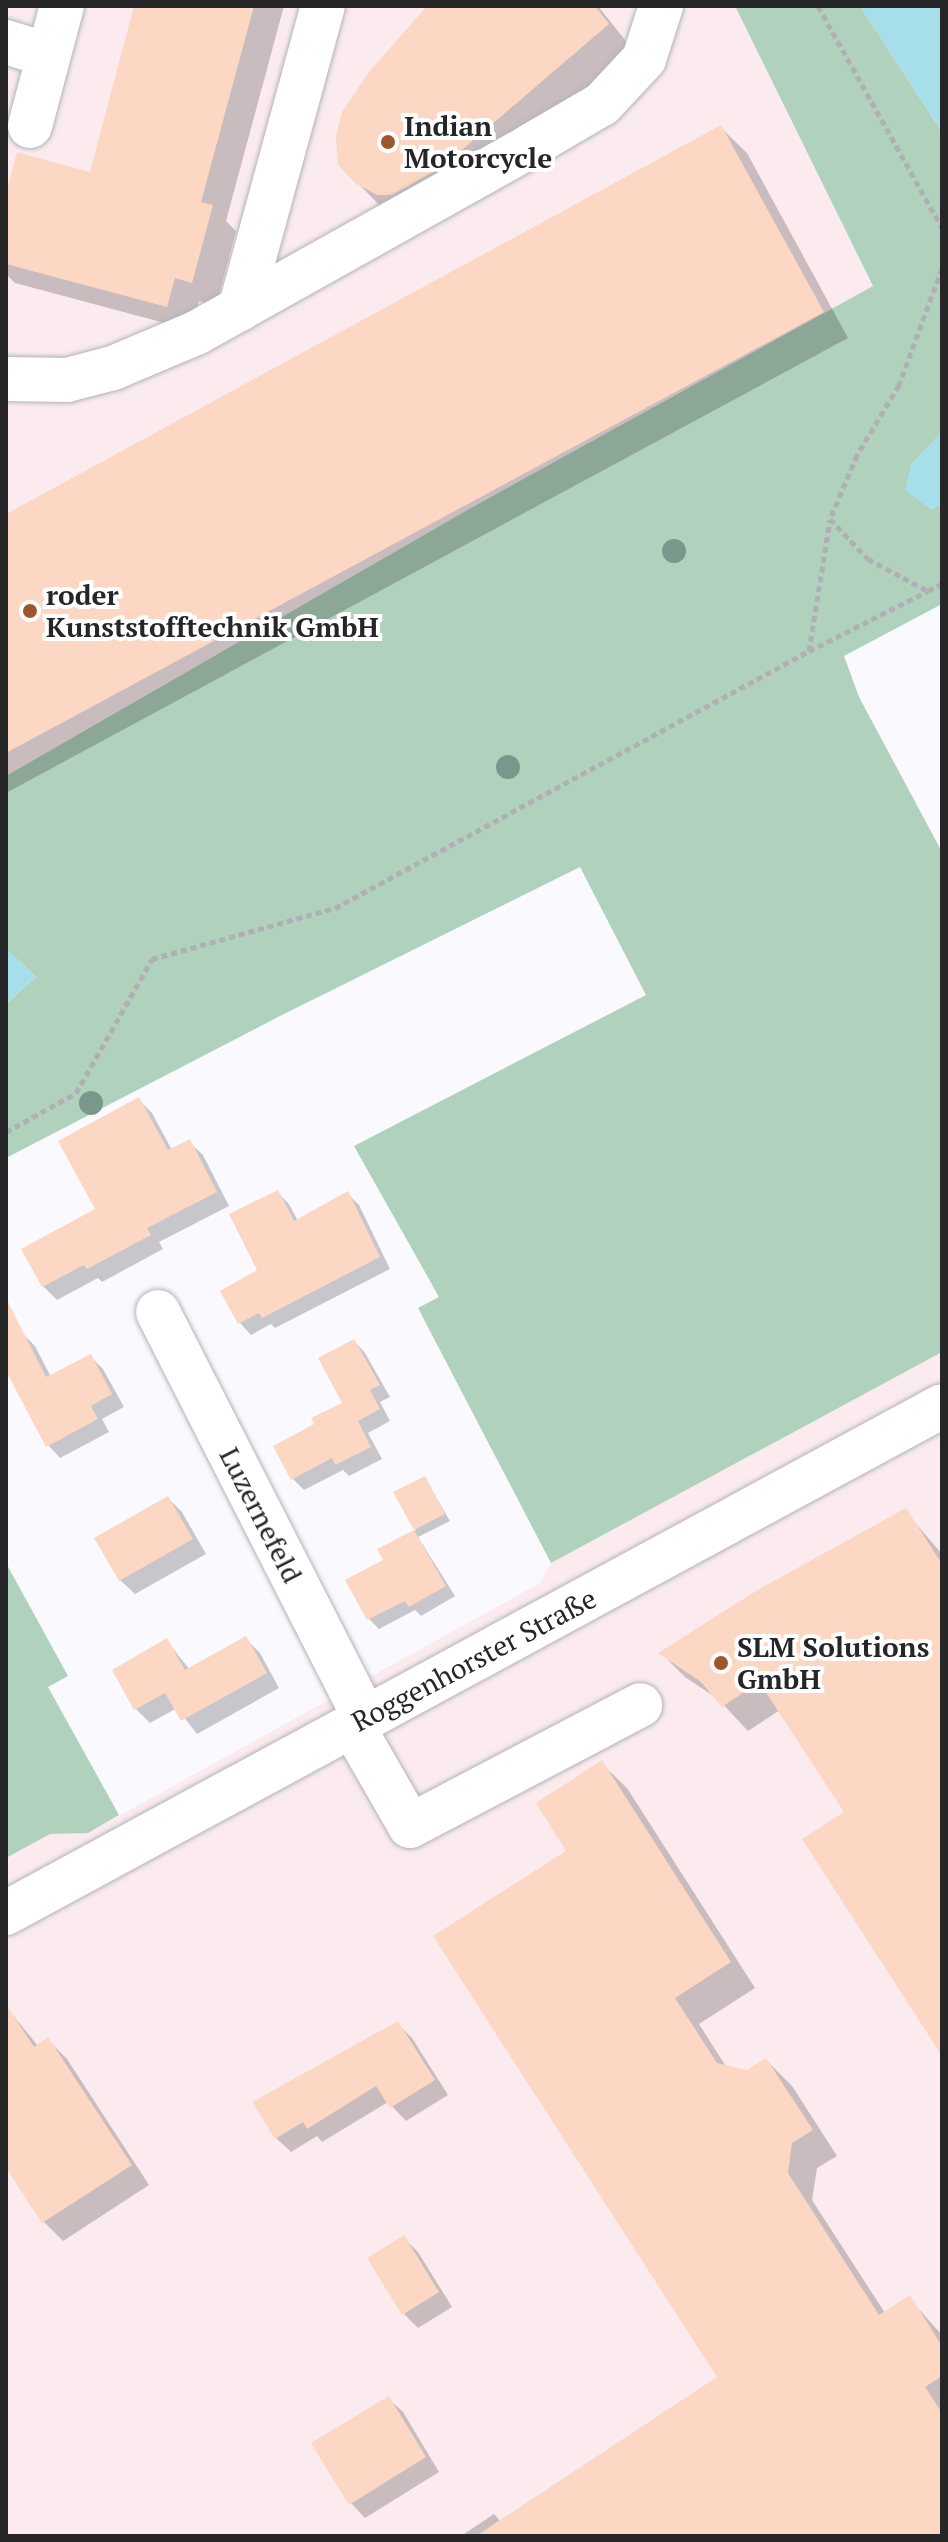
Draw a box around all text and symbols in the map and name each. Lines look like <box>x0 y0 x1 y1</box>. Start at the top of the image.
place label: Indian Motorcycle <box>404 109 552 175</box>
marker: Indian Motorcycle <box>379 133 397 151</box>
place label: roder Kunststofftechnik GmbH <box>46 578 379 644</box>
marker: roder Kunststofftechnik GmbH <box>21 602 39 620</box>
street label: Luzernefeld <box>213 1442 309 1588</box>
street label: Roggenhorster Straße <box>346 1581 602 1739</box>
place label: SLM Solutions GmbH <box>737 1630 929 1696</box>
marker: SLM Solutions GmbH <box>712 1654 730 1672</box>

